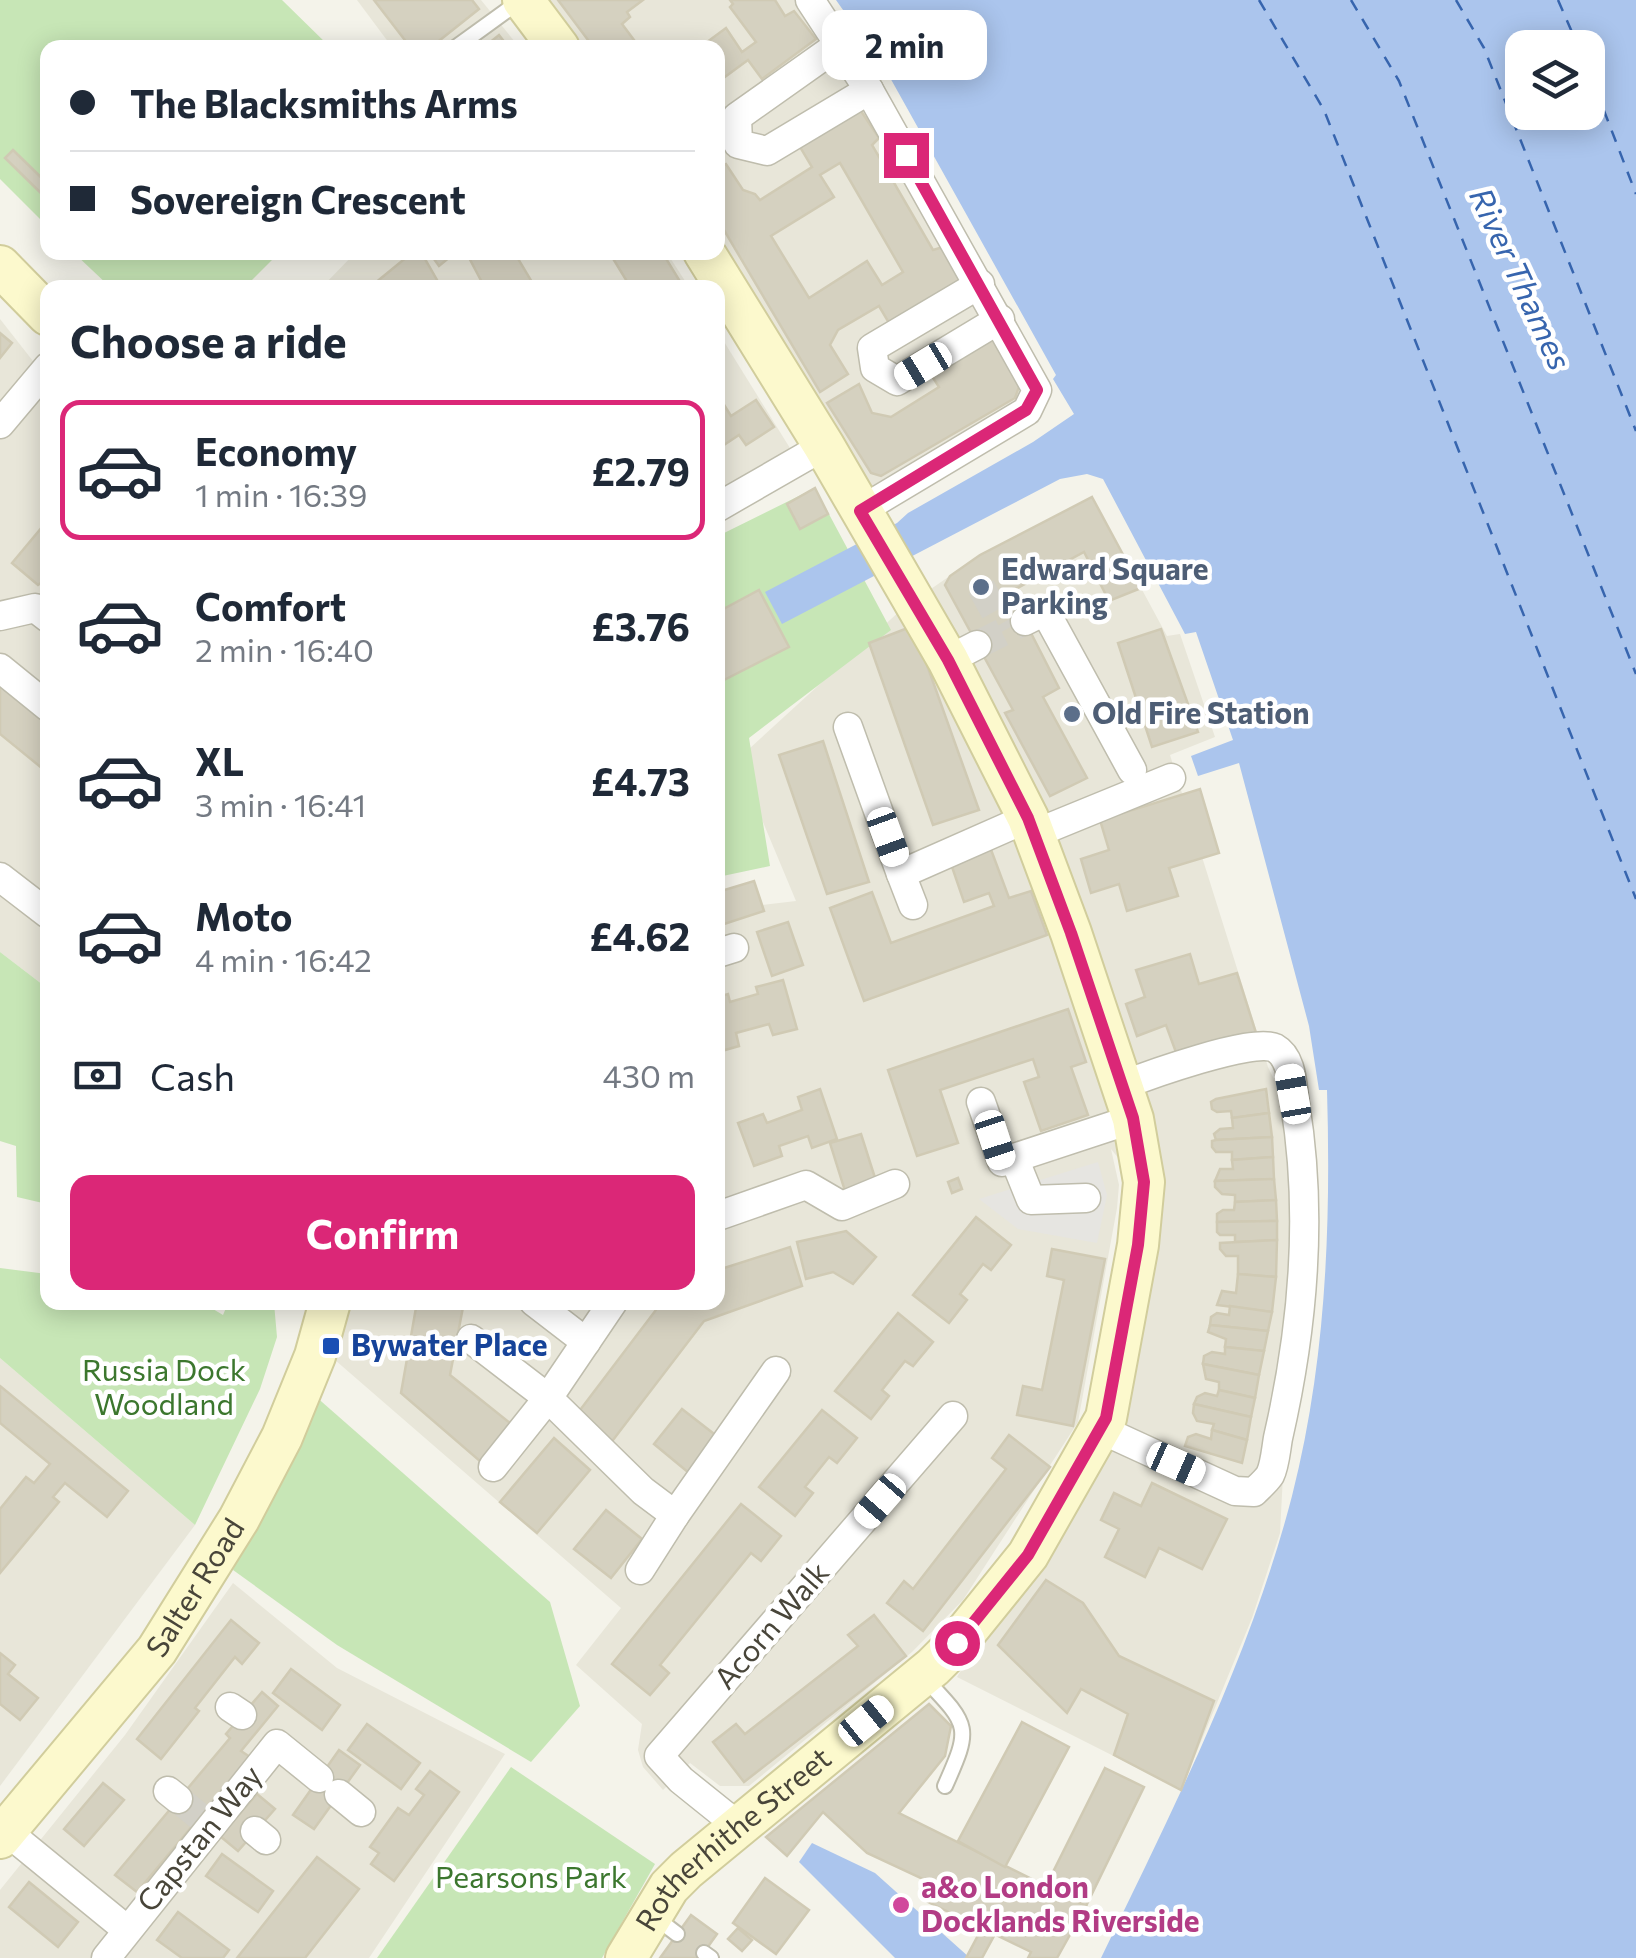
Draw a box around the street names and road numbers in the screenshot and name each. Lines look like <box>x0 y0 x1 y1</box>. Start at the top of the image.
street label: Salter Road <box>136 1511 251 1663</box>
street label: Acorn Walk <box>705 1553 835 1695</box>
street label: Rotherhithe Street <box>626 1738 837 1937</box>
street label: Capstan Way <box>128 1757 268 1918</box>

